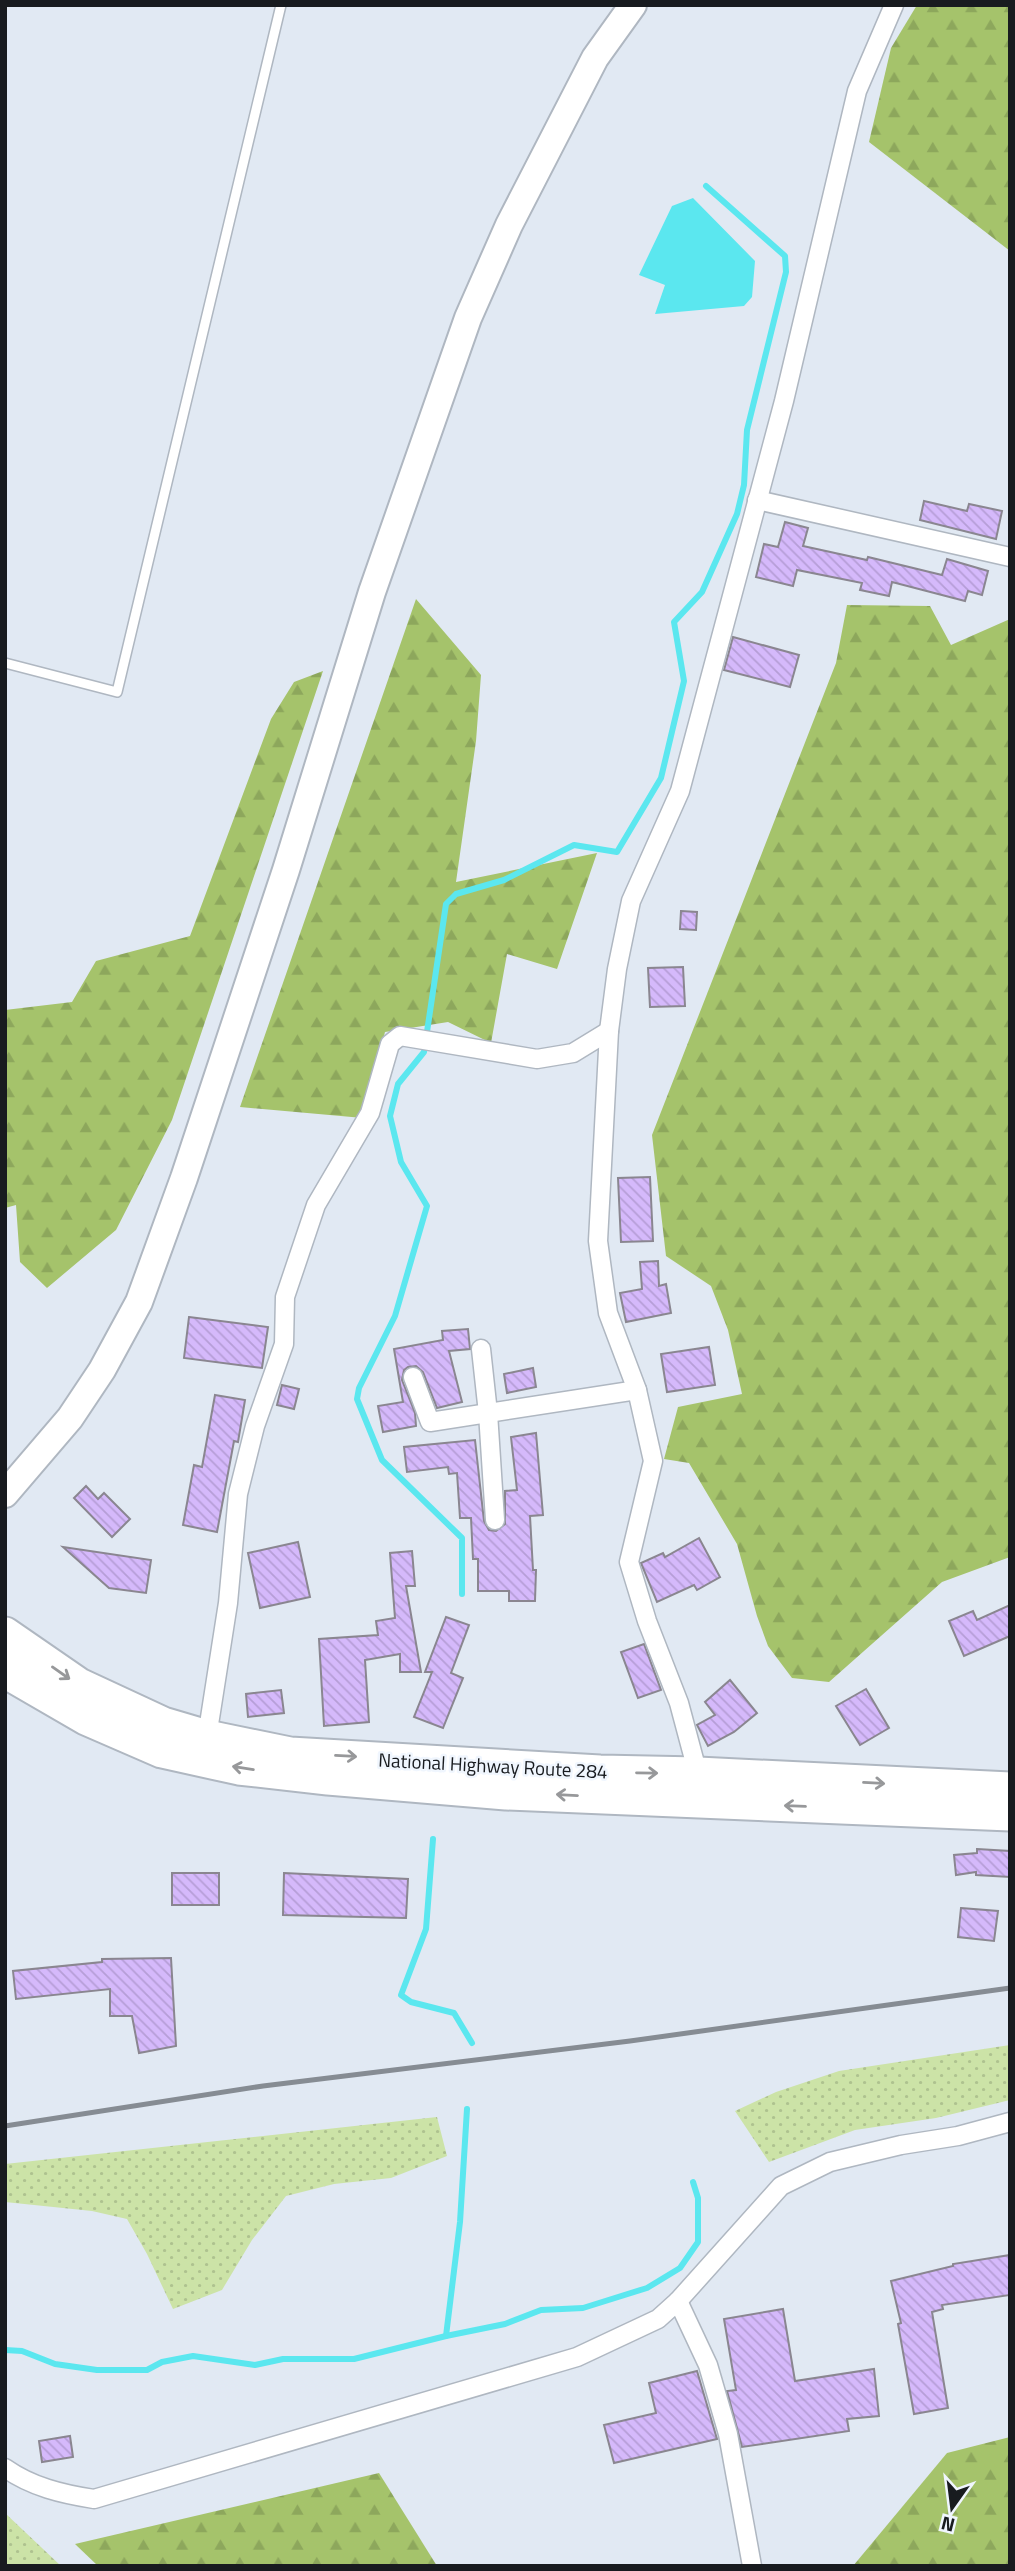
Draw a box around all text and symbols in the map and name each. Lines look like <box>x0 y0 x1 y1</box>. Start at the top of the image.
one-way arrow <box>51 1665 70 1680</box>
street label: National Highway Route 284 <box>378 1745 608 1785</box>
one-way arrow <box>334 1750 357 1763</box>
one-way arrow <box>232 1761 255 1774</box>
one-way arrow <box>635 1766 658 1780</box>
one-way arrow <box>862 1776 885 1789</box>
one-way arrow <box>556 1789 579 1802</box>
one-way arrow <box>783 1799 806 1812</box>
north arrow <box>917 2473 987 2543</box>
text: N <box>938 2509 958 2541</box>

